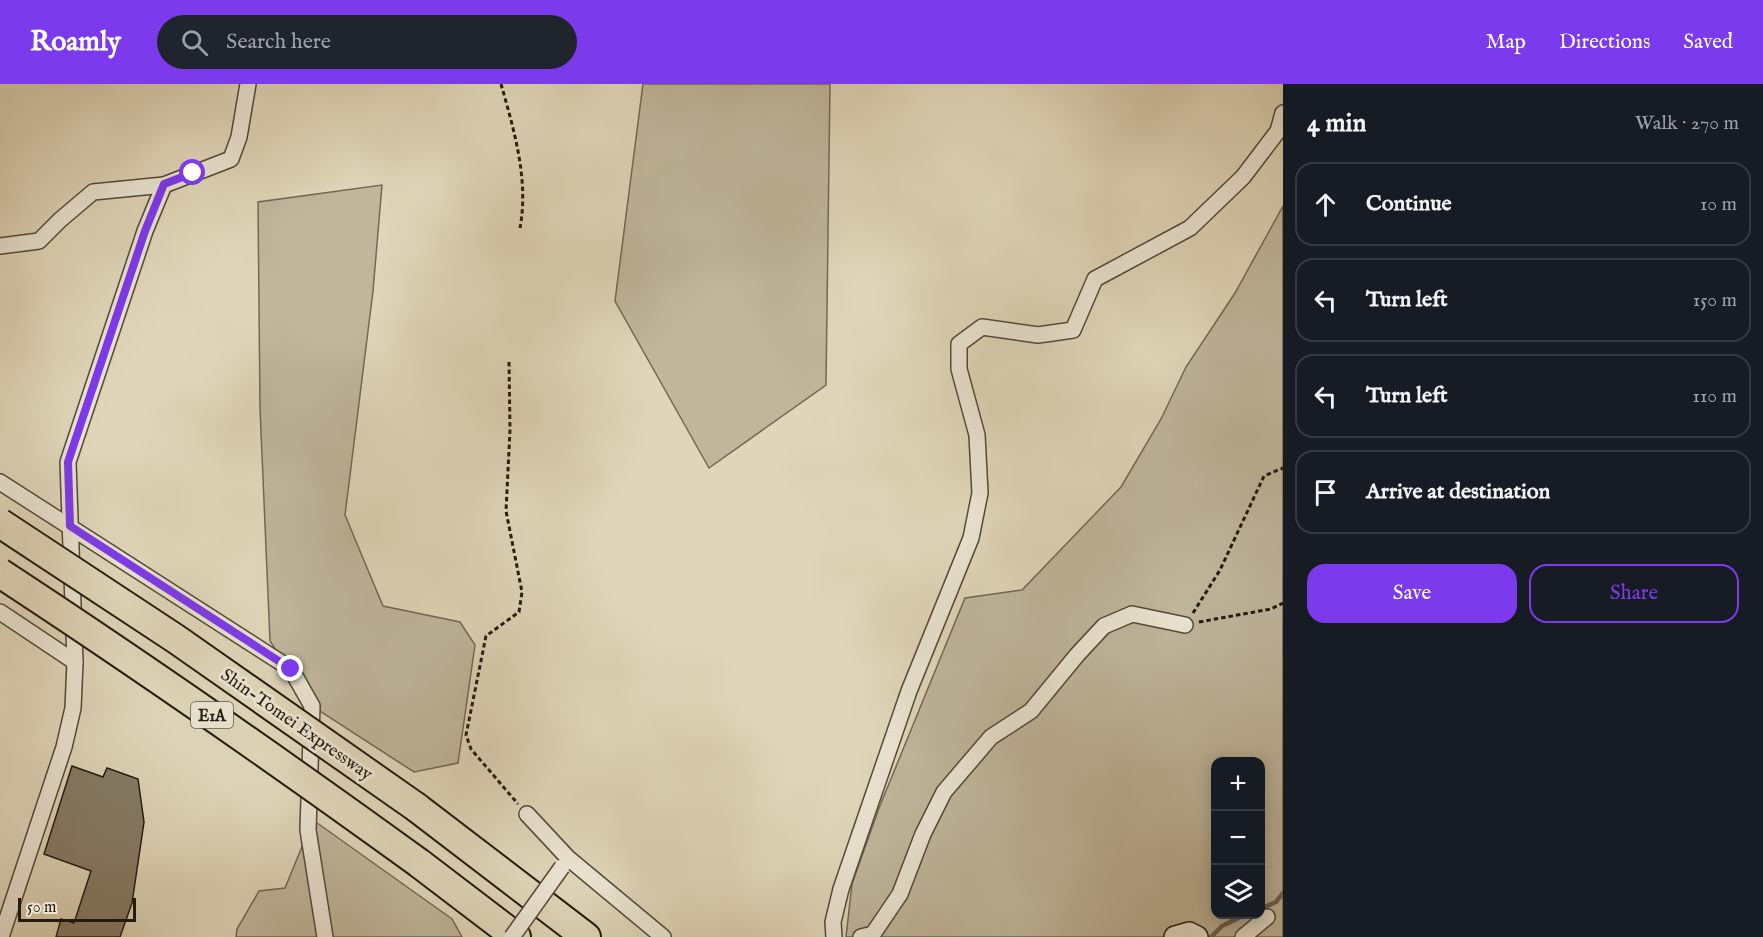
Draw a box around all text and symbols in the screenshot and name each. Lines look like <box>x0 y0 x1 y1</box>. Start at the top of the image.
search box <box>157 15 577 69</box>
text: Roamly <box>30 25 121 60</box>
icon: search <box>178 26 211 59</box>
text: Search here <box>226 28 331 56</box>
text: Map <box>1486 29 1526 56</box>
text: Directions <box>1559 29 1650 56</box>
text: Saved <box>1683 29 1733 56</box>
text: 4 min <box>1307 107 1366 140</box>
text: Walk · 270 m <box>1635 111 1739 136</box>
route start <box>179 159 205 185</box>
icon: ahead <box>1309 188 1342 221</box>
text: Continue <box>1366 190 1452 218</box>
text: 10 m <box>1700 192 1737 217</box>
icon: left <box>1309 284 1342 317</box>
text: Turn left <box>1366 286 1448 314</box>
text: 150 m <box>1693 288 1737 313</box>
icon: left <box>1309 380 1342 413</box>
text: Turn left <box>1366 382 1448 410</box>
text: 110 m <box>1693 384 1737 409</box>
icon: arrive <box>1309 476 1342 509</box>
text: Arrive at destination <box>1366 478 1550 506</box>
button: Save <box>1307 564 1517 623</box>
button: Share <box>1529 564 1739 623</box>
route end <box>277 655 303 681</box>
street label: Shin-Tomei Expressway <box>216 664 377 786</box>
road number: E1A <box>191 702 233 728</box>
map controls <box>1211 757 1265 919</box>
button: + <box>1211 757 1265 811</box>
button: − <box>1211 811 1265 865</box>
button: layers <box>1211 865 1265 919</box>
scale bar <box>18 895 136 922</box>
text: 50 m <box>27 898 56 918</box>

